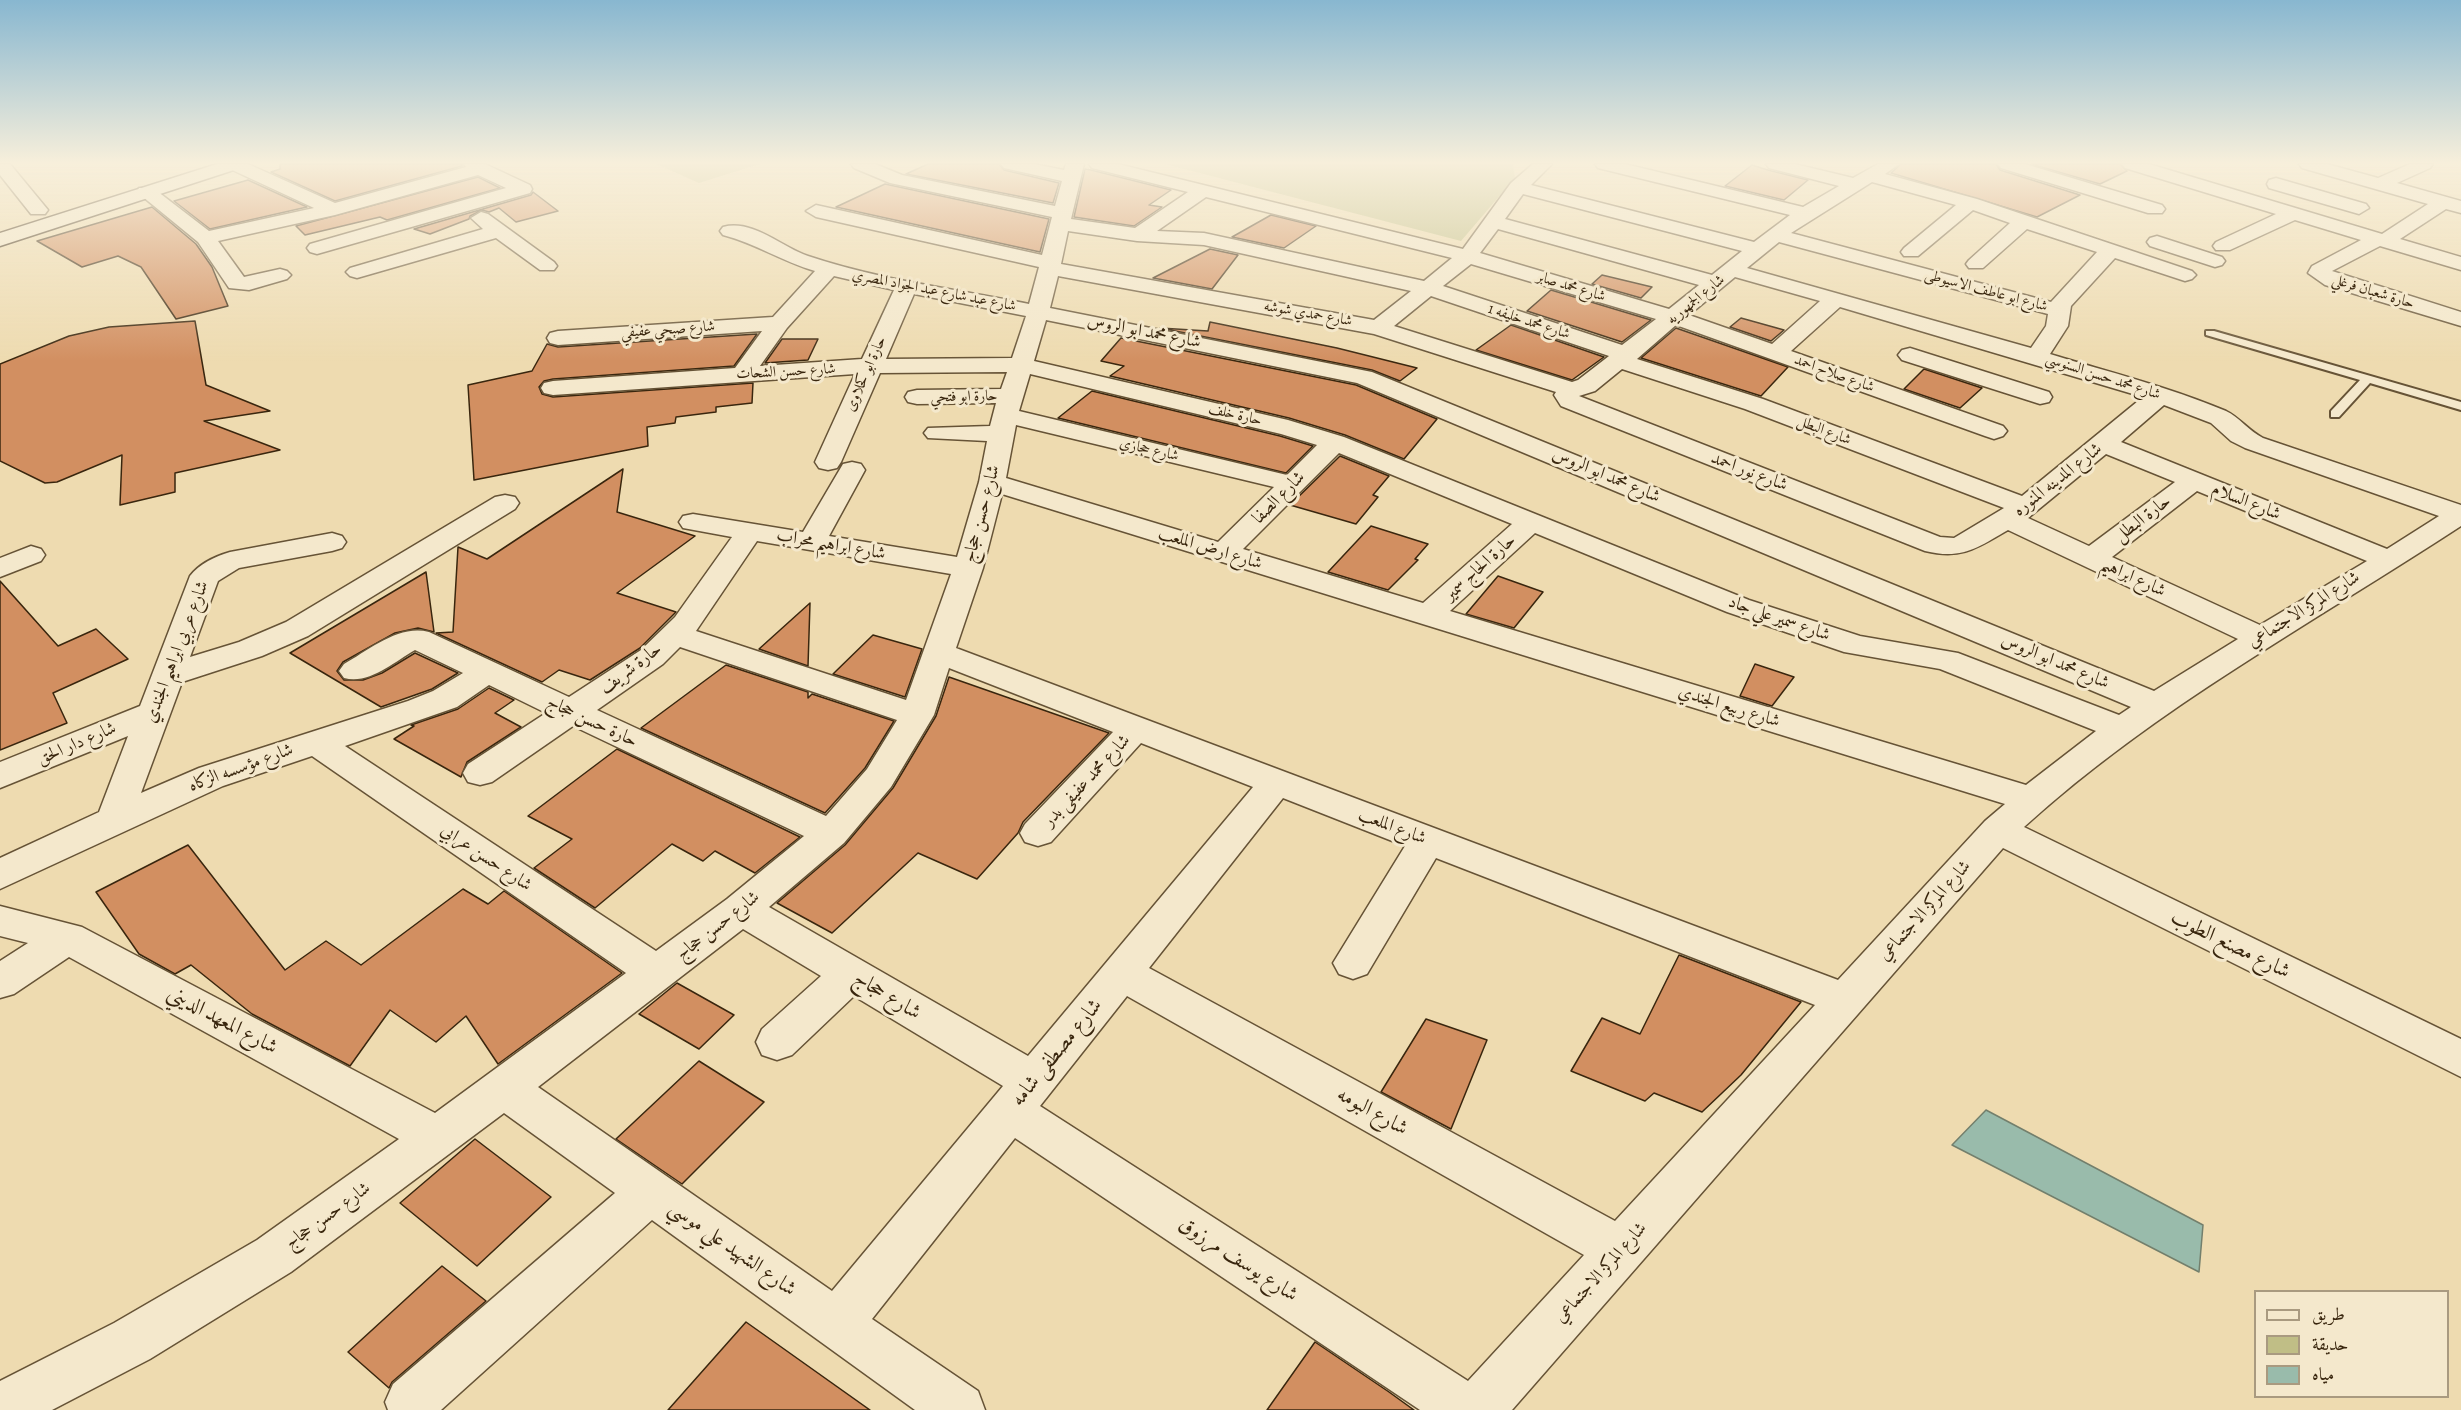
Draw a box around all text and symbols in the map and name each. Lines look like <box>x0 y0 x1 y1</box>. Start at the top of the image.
street label: شارع عبد شارع عبد الجواد المصري <box>851 266 1017 316</box>
street label: شارع ابو عاطف الاسيوطى <box>1923 266 2049 316</box>
street label: شارع محمد صابر <box>1534 268 1608 306</box>
street label: شارع الجمهوريه <box>1663 271 1729 329</box>
street label: حارة شعبان فرغلي <box>2330 271 2416 313</box>
street label: شارع حمدي شوشه <box>1262 297 1354 331</box>
street label: شارع محمد خليفه 1 <box>1486 300 1572 344</box>
street label: شارع محمد ابو الروس <box>1085 310 1203 354</box>
street label: شارع صبحي عفيفي <box>620 318 716 342</box>
street label: حارة ابو كحلاوى <box>841 334 891 414</box>
street label: شارع محمد حسن السنوسي <box>2043 350 2163 404</box>
street label: شارع صلاح احمد <box>1791 351 1877 397</box>
street label: شارع حسن الشحات <box>736 360 836 384</box>
street label: حارة ابو فتحي <box>930 387 998 407</box>
street label: حارة خلف <box>1207 400 1263 430</box>
street label: شارع البطل <box>1794 412 1854 450</box>
street label: شارع حجازي <box>1117 434 1181 466</box>
street label: شارع المدينه المنوره <box>2009 439 2107 521</box>
street label: شارع محمد ابو الروس <box>1549 444 1663 508</box>
street label: شارع نور احمد <box>1707 447 1791 497</box>
street label: شارع حسن حجاج <box>959 463 1005 565</box>
street label: شارع الصفا <box>1248 467 1310 529</box>
street label: شارع السلام <box>2208 478 2284 526</box>
street label: حارة البطل <box>2110 491 2176 547</box>
street label: شارع ارض الملعب <box>1155 523 1265 575</box>
street label: شارع ابراهيم محراب <box>775 525 887 565</box>
street label: حارة الحاج سمير <box>1439 530 1521 606</box>
street label: شارع ابراهيم <box>2097 554 2169 602</box>
street label: شارع المركز الاجتماعي <box>2244 567 2364 653</box>
street label: شارع عربي ابراهيم الجندي <box>140 578 214 726</box>
street label: شارع سمير علي جاد <box>1725 591 1833 647</box>
street label: شارع محمد ابو الروس <box>1998 630 2112 694</box>
street label: حارة شريف <box>596 639 666 699</box>
street label: شارع ربيع الجندي <box>1676 681 1782 733</box>
street label: حارة حسن حجاج <box>543 692 641 752</box>
street label: شارع دار الحق <box>34 718 120 770</box>
street label: شارع محمد عفيفى بدر <box>1039 730 1135 832</box>
street label: شارع مؤسسه الزكاه <box>186 739 296 797</box>
street label: شارع الملعب <box>1355 804 1429 850</box>
street label: شارع حسن عرابي <box>436 819 536 897</box>
street label: شارع المركز الاجتماعي <box>1874 856 1976 966</box>
street label: شارع حسن حجاج <box>672 887 764 965</box>
street label: شارع مصنع الطوب <box>2166 905 2294 985</box>
street label: شارع حجاج <box>849 966 925 1026</box>
street label: شارع المعهد الديني <box>162 981 282 1061</box>
street label: شارع مصطفى شامه <box>1006 994 1108 1112</box>
street label: شارع البومه <box>1332 1082 1412 1142</box>
street label: شارع حسن حجاج <box>281 1178 375 1254</box>
street label: شارع الشهيد علي موسي <box>663 1196 801 1302</box>
street label: شارع يوسف مرزوق <box>1174 1212 1302 1308</box>
street label: شارع المركز الاجتماعي <box>1550 1218 1652 1328</box>
legend <box>2254 1290 2449 1398</box>
text: طريق <box>2312 1302 2345 1326</box>
text: حديقة <box>2312 1332 2348 1356</box>
text: مياه <box>2312 1362 2334 1386</box>

